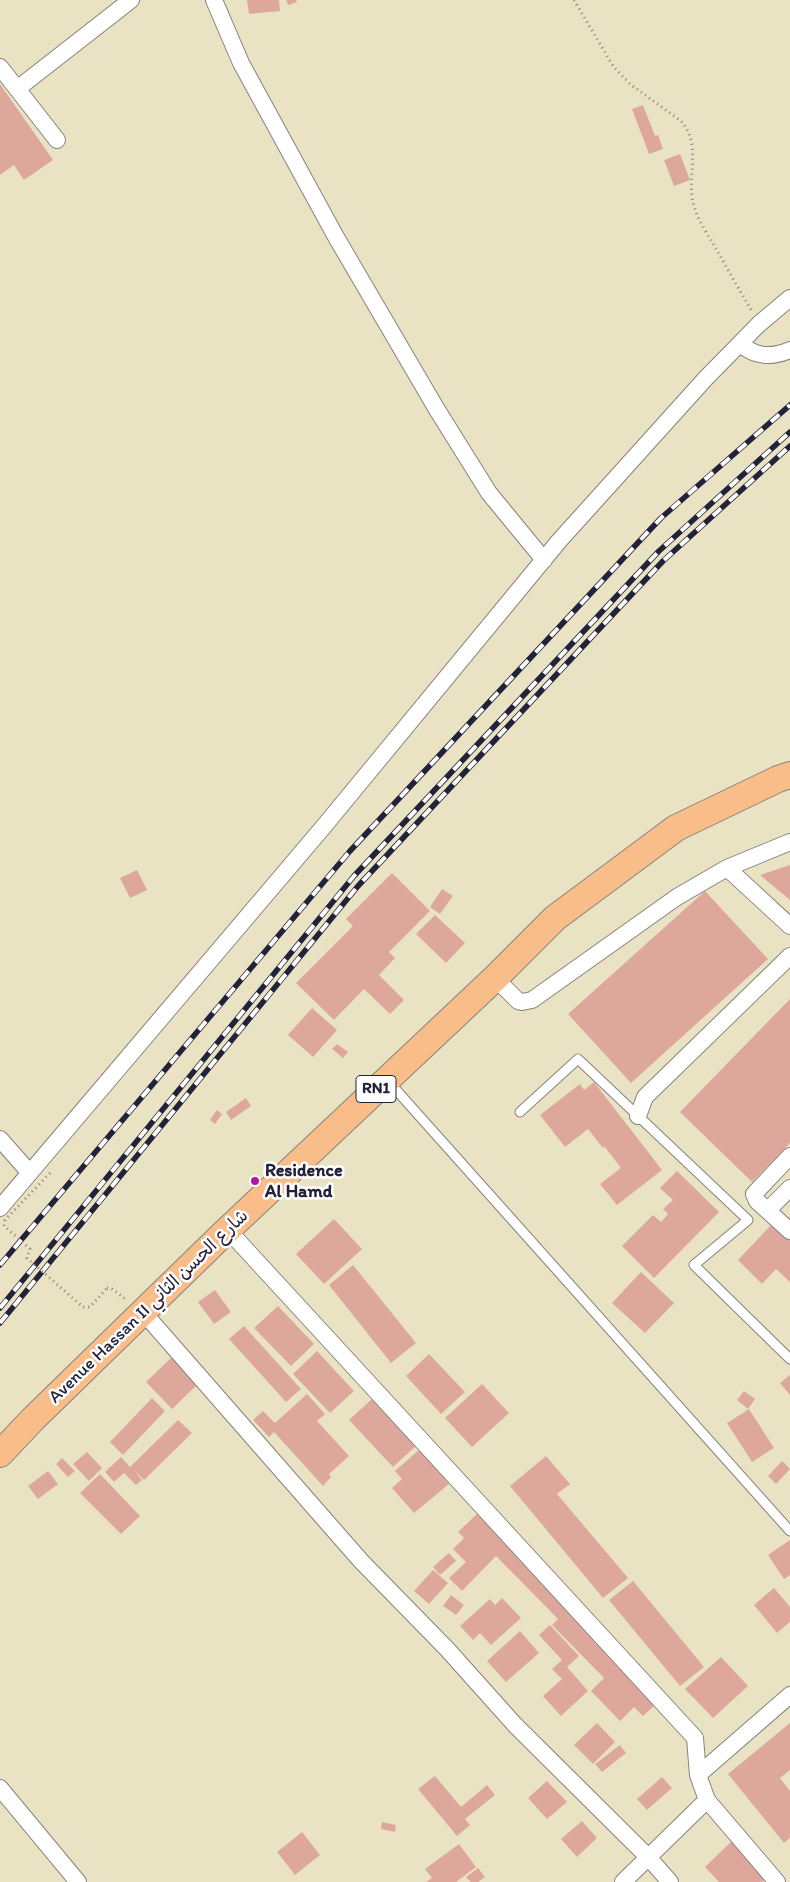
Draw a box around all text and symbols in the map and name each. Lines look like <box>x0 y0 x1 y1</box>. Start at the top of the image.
road number: RN1 <box>356 1076 396 1102</box>
place label: Residence Al Hamd <box>265 1160 343 1202</box>
marker: Residence Al Hamd <box>249 1175 261 1187</box>
street label: Avenue Hassan II شارع الحسن الثاني <box>45 1206 253 1408</box>

